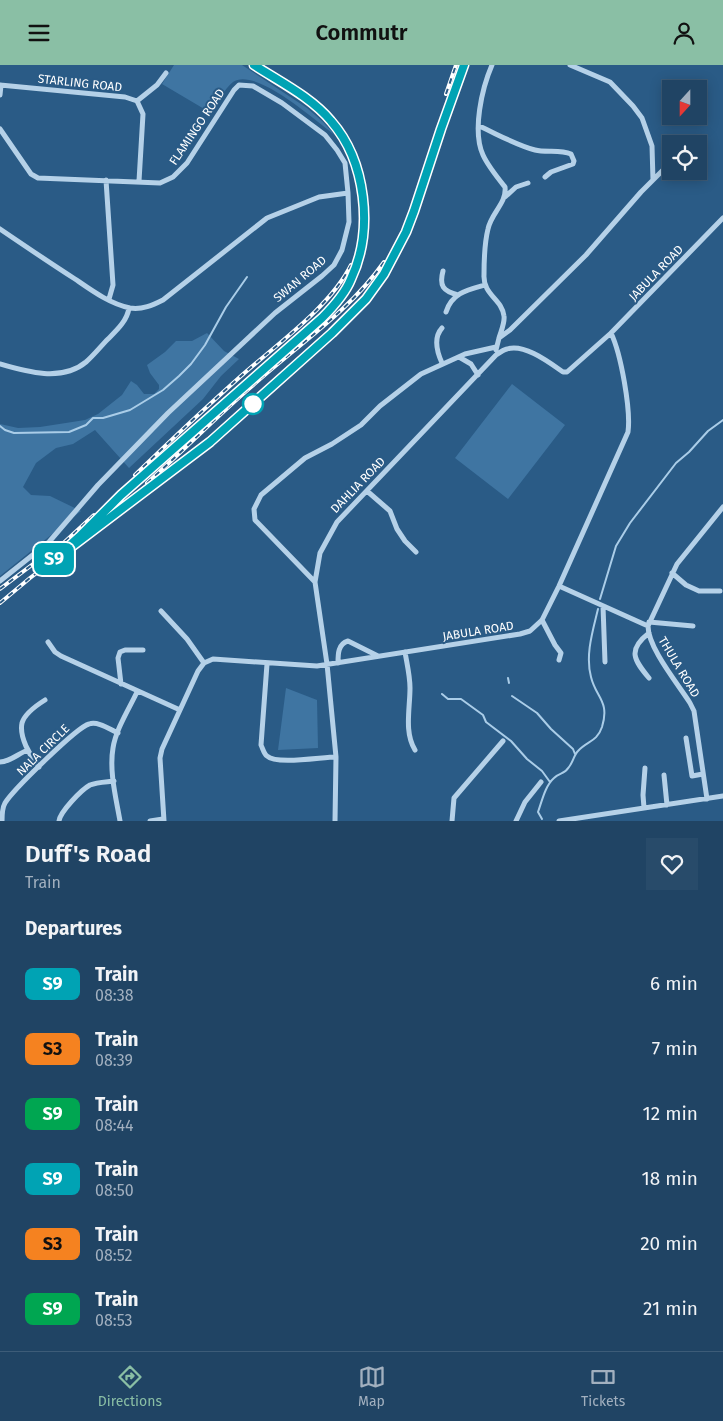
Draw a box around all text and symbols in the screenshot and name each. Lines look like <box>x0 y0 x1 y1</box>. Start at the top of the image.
icon: menu <box>25 19 53 47</box>
text: Commutr <box>315 19 408 46</box>
icon: person <box>670 19 698 47</box>
street label: STARLING ROAD <box>37 72 123 94</box>
north arrow <box>662 80 708 125</box>
map controls <box>662 80 707 180</box>
street label: FLAMINGO ROAD <box>166 86 228 168</box>
button: locate <box>662 135 707 180</box>
street label: JABULA ROAD <box>626 242 686 304</box>
street label: SWAN ROAD <box>271 253 329 305</box>
unlabelled marker <box>242 393 264 415</box>
street label: DAHLIA ROAD <box>328 454 388 516</box>
line badge: S9 <box>32 543 76 575</box>
text: S9 <box>44 548 64 570</box>
street label: JABULA ROAD <box>441 618 515 644</box>
street label: THULA ROAD <box>655 634 703 700</box>
street label: NALA CIRCLE <box>14 721 72 779</box>
button: heart <box>646 838 698 890</box>
text: Duff's Road <box>25 840 151 868</box>
text: Train <box>25 873 61 892</box>
text: Departures <box>25 917 122 940</box>
text: Train <box>95 963 138 986</box>
text: 6 min <box>650 972 698 995</box>
text: S9 <box>42 973 63 995</box>
text: 08:38 <box>95 986 134 1005</box>
text: Train <box>95 1028 138 1051</box>
text: 7 min <box>652 1037 698 1060</box>
text: S3 <box>43 1038 62 1060</box>
text: 08:39 <box>95 1051 133 1070</box>
text: Train <box>95 1093 138 1116</box>
text: 12 min <box>643 1102 698 1125</box>
text: S9 <box>42 1103 63 1125</box>
text: 08:44 <box>95 1116 134 1135</box>
text: Train <box>95 1158 138 1181</box>
text: 18 min <box>641 1167 698 1190</box>
text: S9 <box>42 1168 63 1190</box>
text: 08:50 <box>95 1181 134 1200</box>
text: Train <box>95 1223 138 1246</box>
text: 20 min <box>640 1232 698 1255</box>
text: S3 <box>43 1233 62 1255</box>
text: 08:52 <box>95 1246 132 1265</box>
text: Train <box>95 1288 138 1311</box>
text: 21 min <box>643 1297 698 1320</box>
text: S9 <box>42 1298 63 1320</box>
text: 08:53 <box>95 1311 133 1330</box>
tab: Directions <box>98 1363 162 1410</box>
tab: Map <box>358 1363 386 1410</box>
tab: Tickets <box>581 1363 625 1410</box>

